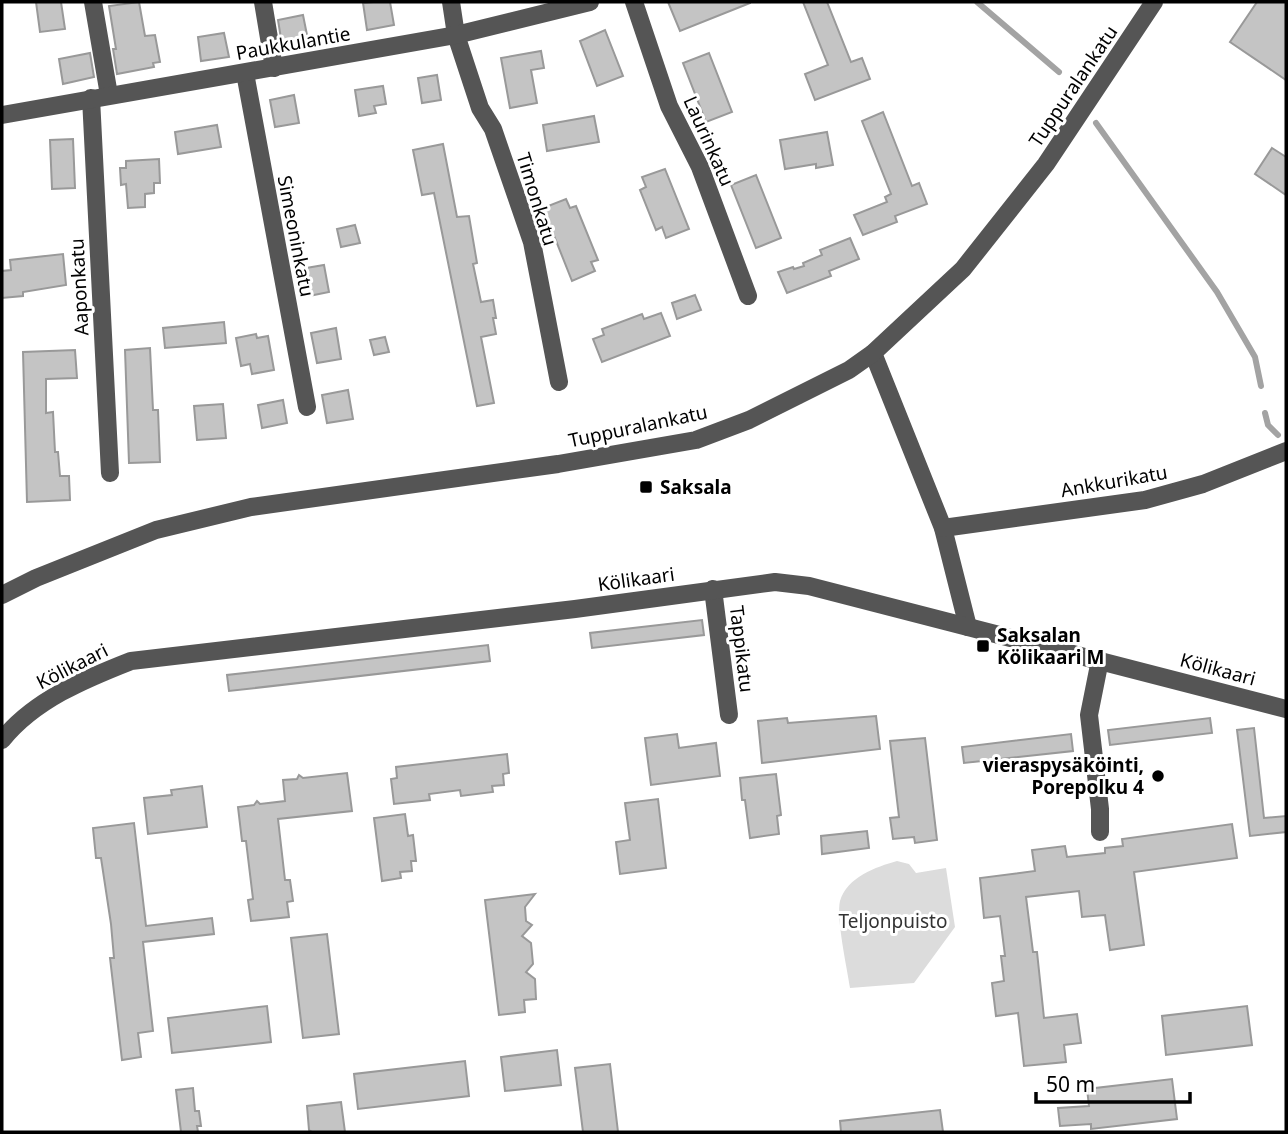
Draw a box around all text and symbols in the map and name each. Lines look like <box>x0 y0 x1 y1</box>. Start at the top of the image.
street label: Paukkulantie <box>234 20 352 66</box>
street label: Tuppuralankatu <box>1023 20 1123 152</box>
street label: Laurinkatu <box>678 92 740 190</box>
street label: Timonkatu <box>511 149 563 249</box>
street label: Simeoninkatu <box>271 173 321 299</box>
street label: Aaponkatu <box>63 238 95 336</box>
street label: Tuppuralankatu <box>566 399 710 453</box>
street label: Ankkurikatu <box>1059 459 1169 503</box>
place label: Saksala <box>660 474 732 500</box>
marker: Saksala <box>638 479 654 495</box>
street label: Kölikaari <box>596 561 676 597</box>
street label: Tappikatu <box>724 604 760 694</box>
place label: Saksalan Kölikaari M <box>997 622 1104 670</box>
street label: Kölikaari <box>32 637 112 695</box>
marker: Saksalan Kölikaari M <box>975 638 991 654</box>
street label: Kölikaari <box>1177 646 1259 692</box>
place label: vieraspysäköinti, Porepolku 4 <box>983 752 1144 800</box>
marker: vieraspysäköinti, Porepolku 4 <box>1150 768 1166 784</box>
park label: Teljonpuisto <box>839 908 947 934</box>
scale bar <box>1036 1060 1190 1104</box>
text: 50 m <box>1046 1070 1095 1098</box>

